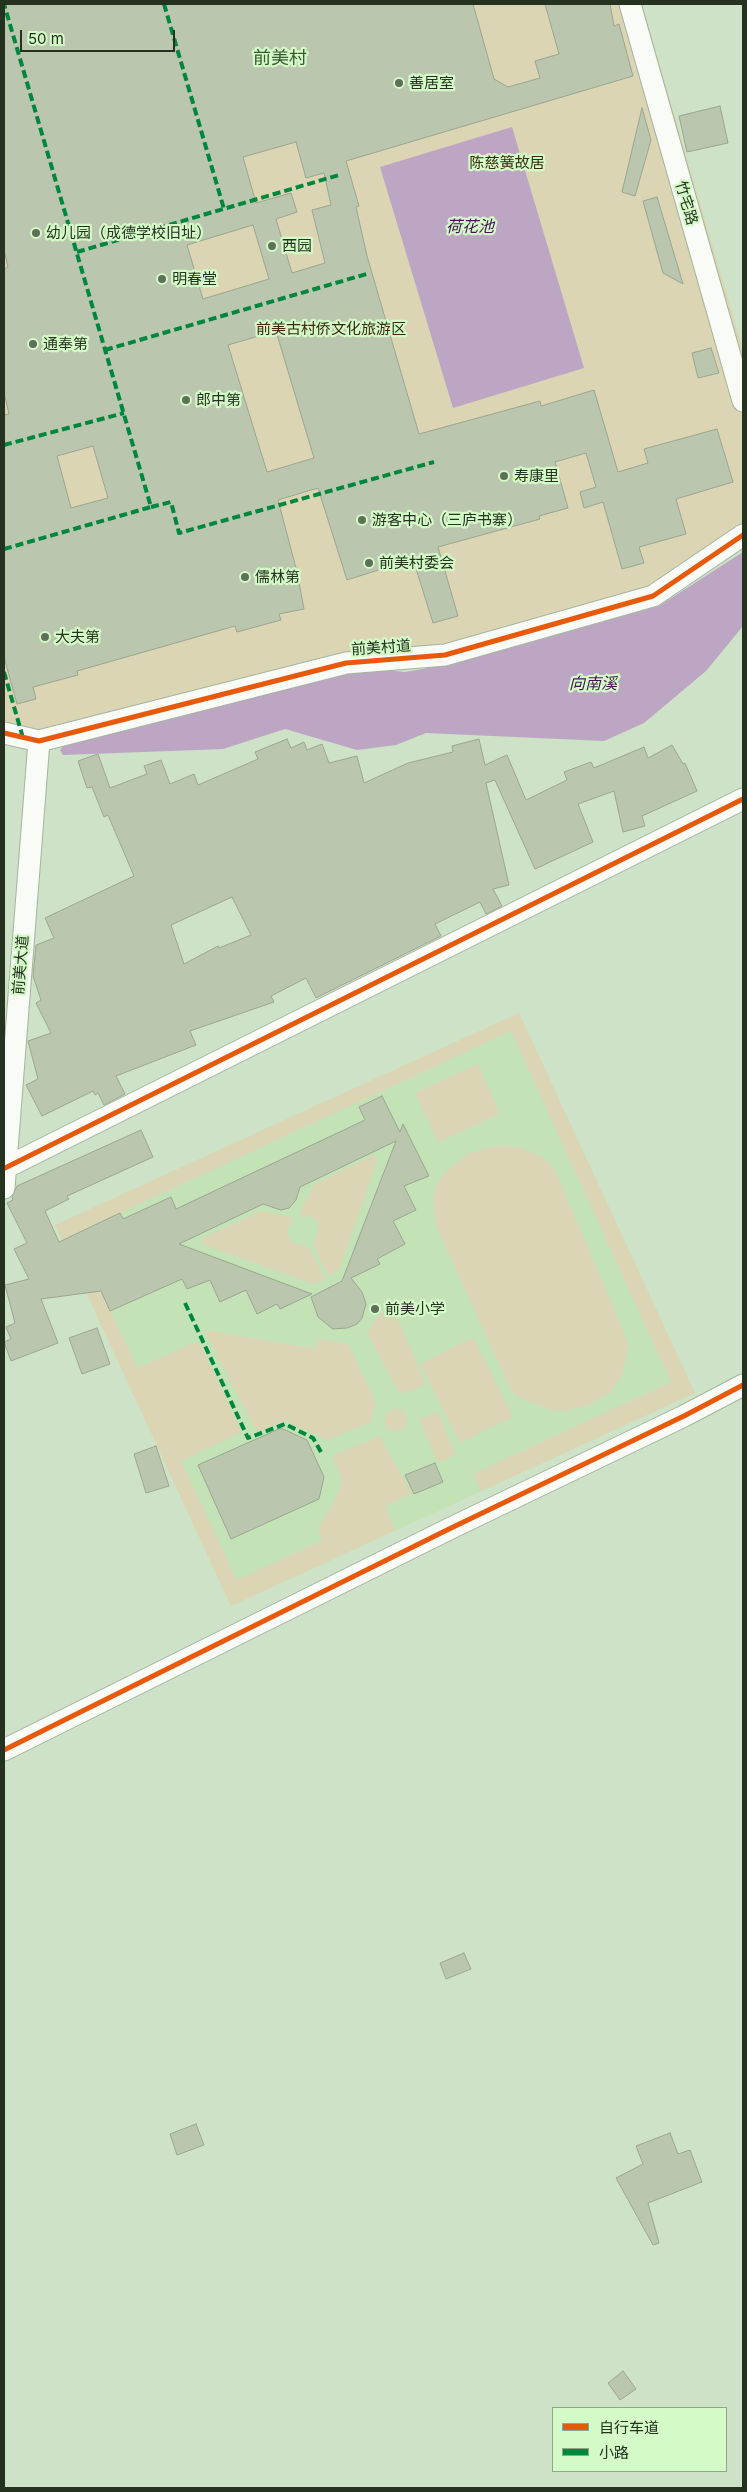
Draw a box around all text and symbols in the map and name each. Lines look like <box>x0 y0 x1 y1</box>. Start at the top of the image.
scale bar <box>22 20 178 52</box>
text: 50 m <box>28 29 64 48</box>
district label: 前美村 <box>253 48 307 70</box>
place label: 善居室 <box>409 74 454 92</box>
marker: 善居室 <box>393 77 405 89</box>
park label: 陈慈簧故居 <box>470 154 544 172</box>
street label: 竹宅路 <box>671 179 701 227</box>
water label: 荷花池 <box>446 217 494 237</box>
place label: 幼儿园（成德学校旧址） <box>46 224 211 242</box>
marker: 幼儿园（成德学校旧址） <box>30 227 42 239</box>
place label: 西园 <box>282 237 312 255</box>
marker: 西园 <box>266 240 278 252</box>
place label: 明春堂 <box>172 270 217 288</box>
marker: 明春堂 <box>156 273 168 285</box>
park label: 前美古村侨文化旅游区 <box>256 320 406 338</box>
place label: 通奉第 <box>43 335 88 353</box>
marker: 通奉第 <box>27 338 39 350</box>
place label: 郎中第 <box>196 391 241 409</box>
marker: 郎中第 <box>180 394 192 406</box>
place label: 寿康里 <box>514 467 559 485</box>
marker: 寿康里 <box>498 470 510 482</box>
place label: 游客中心（三庐书寨） <box>372 511 522 529</box>
marker: 游客中心（三庐书寨） <box>356 514 368 526</box>
place label: 前美村委会 <box>379 554 454 572</box>
marker: 前美村委会 <box>363 557 375 569</box>
place label: 儒林第 <box>255 568 300 586</box>
marker: 儒林第 <box>239 571 251 583</box>
place label: 大夫第 <box>55 628 100 646</box>
marker: 大夫第 <box>39 631 51 643</box>
street label: 前美村道 <box>350 637 412 659</box>
water label: 向南溪 <box>569 674 617 694</box>
street label: 前美大道 <box>9 934 33 996</box>
place label: 前美小学 <box>385 1300 445 1318</box>
marker: 前美小学 <box>369 1303 381 1315</box>
legend <box>552 2407 727 2472</box>
text: 自行车道 <box>599 2418 659 2437</box>
text: 小路 <box>599 2443 629 2462</box>

